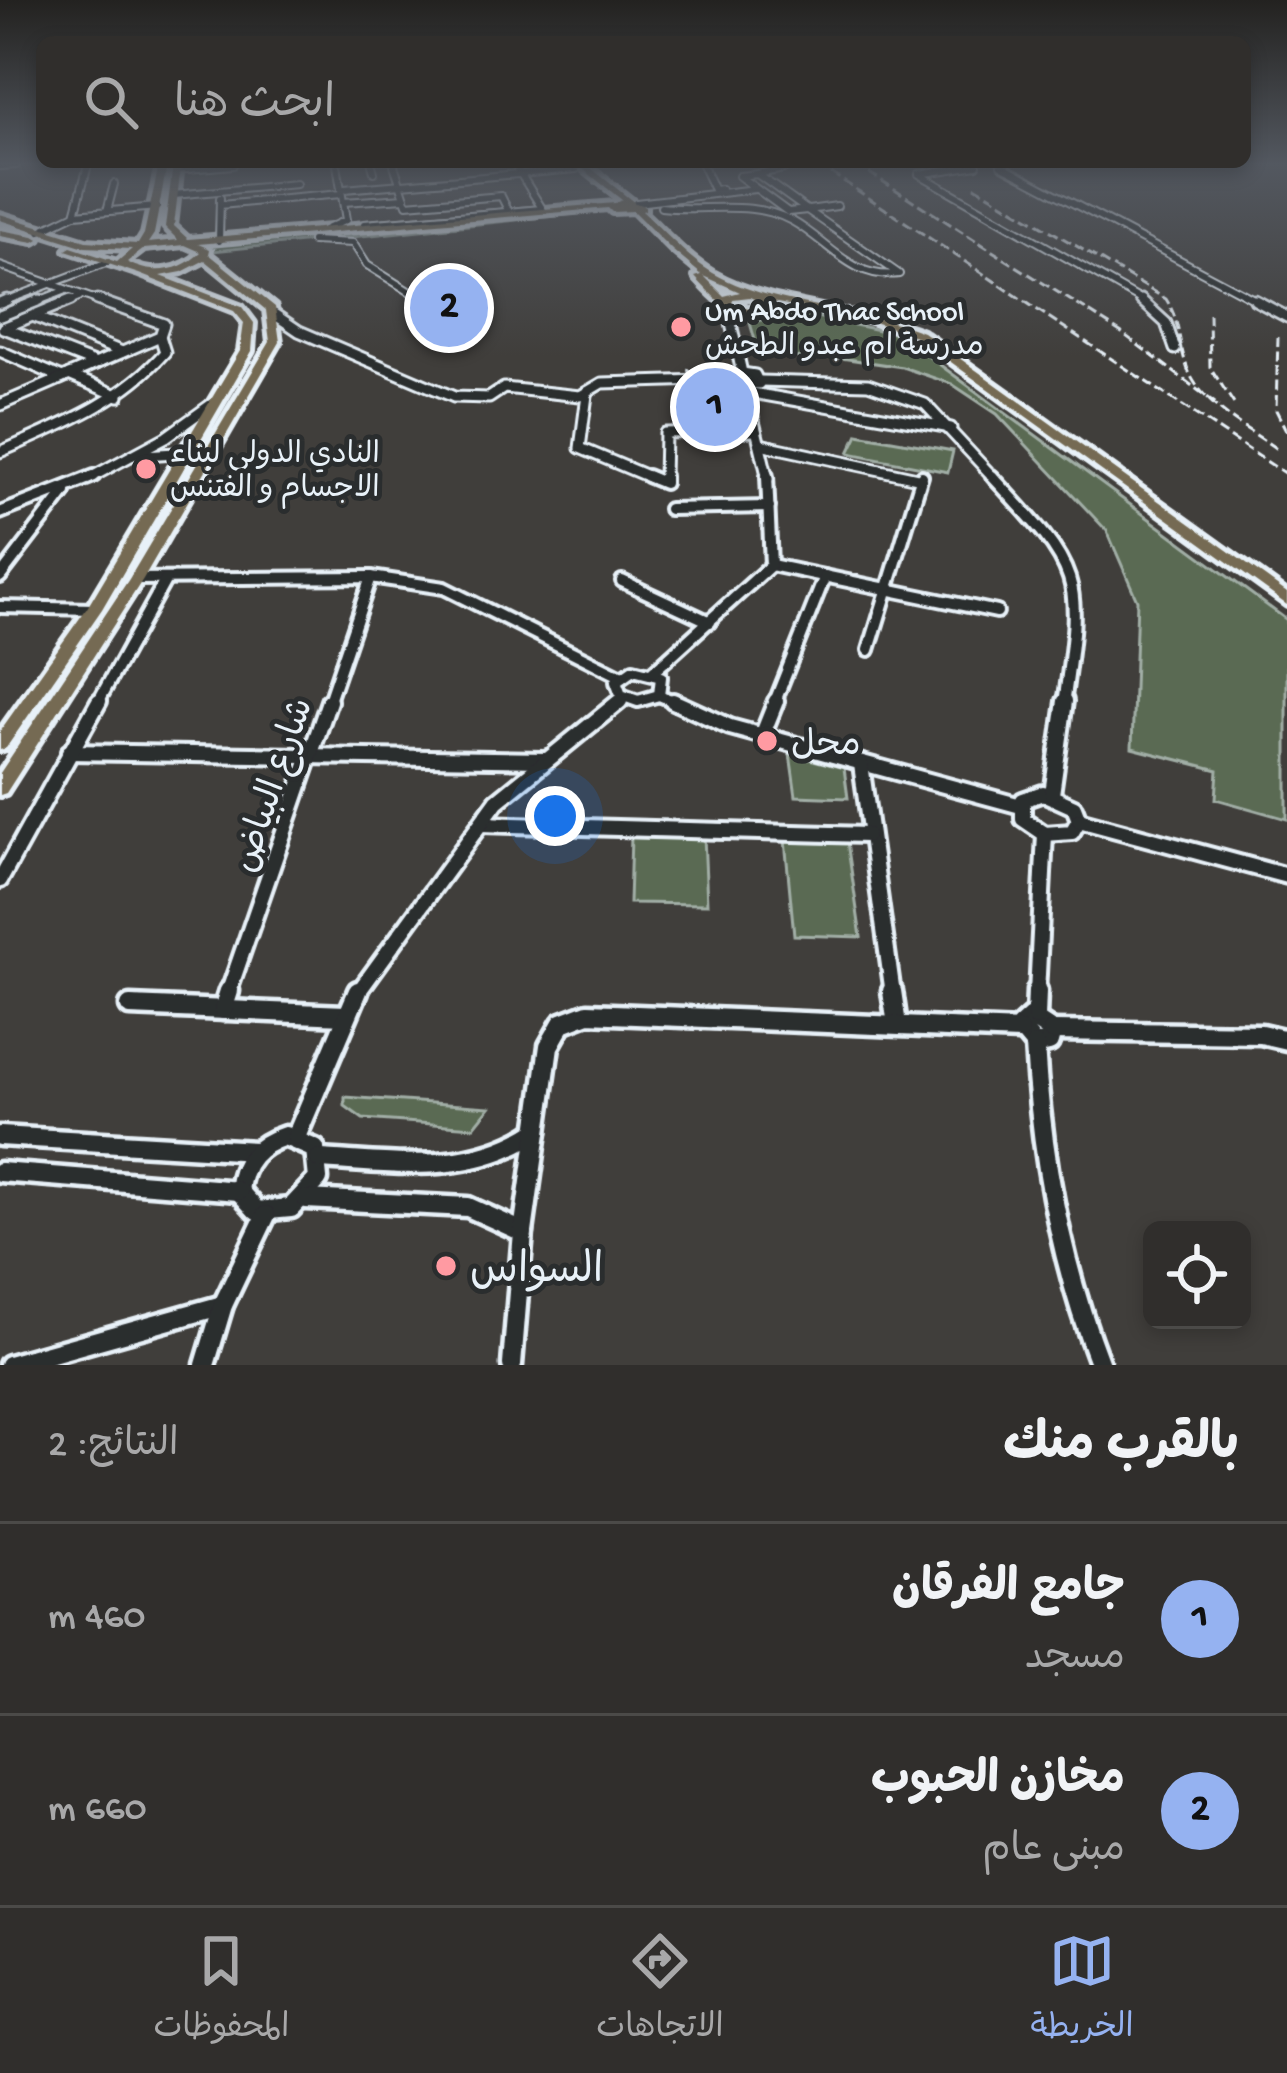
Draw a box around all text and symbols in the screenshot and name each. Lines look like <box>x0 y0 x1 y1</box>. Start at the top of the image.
search box <box>36 36 1251 168</box>
icon: search <box>78 69 144 135</box>
text: ابحث هنا <box>174 80 335 133</box>
pin: 2 <box>410 263 488 353</box>
place label: Um Abdo Thac School مدرسة ام عبدو الطحش <box>705 297 984 366</box>
marker: Um Abdo Thac School مدرسة ام عبدو الطحش <box>668 314 694 340</box>
pin: 1 <box>676 362 754 452</box>
place label: النادي الدولي لبناء الاجسام و الفتنس <box>170 438 380 509</box>
marker: النادي الدولي لبناء الاجسام و الفتنس <box>133 456 159 482</box>
street label: شارع البياض <box>226 693 326 879</box>
place label: محل <box>791 726 861 769</box>
marker: محل <box>754 728 780 754</box>
your location <box>525 786 585 846</box>
map controls <box>1143 1221 1251 1329</box>
button: locate <box>1143 1221 1251 1329</box>
place label: السواس <box>470 1248 603 1298</box>
marker: السواس <box>433 1253 459 1279</box>
text: بالقرب منك <box>1003 1418 1239 1478</box>
text: النتائج: 2 <box>48 1424 179 1470</box>
text: جامع الفرقان <box>892 1564 1125 1617</box>
text: 460 m <box>48 1596 145 1642</box>
text: 1 <box>1192 1596 1208 1642</box>
text: مسجد <box>1025 1637 1125 1683</box>
text: مخازن الحبوب <box>871 1756 1125 1809</box>
text: 660 m <box>48 1788 147 1834</box>
text: 2 <box>1190 1788 1210 1834</box>
text: مبنى عام <box>982 1829 1125 1875</box>
tab: المحفوظات <box>153 1928 289 2054</box>
tab: الاتجاهات <box>596 1928 724 2054</box>
tab: الخريطة <box>1031 1928 1134 2054</box>

